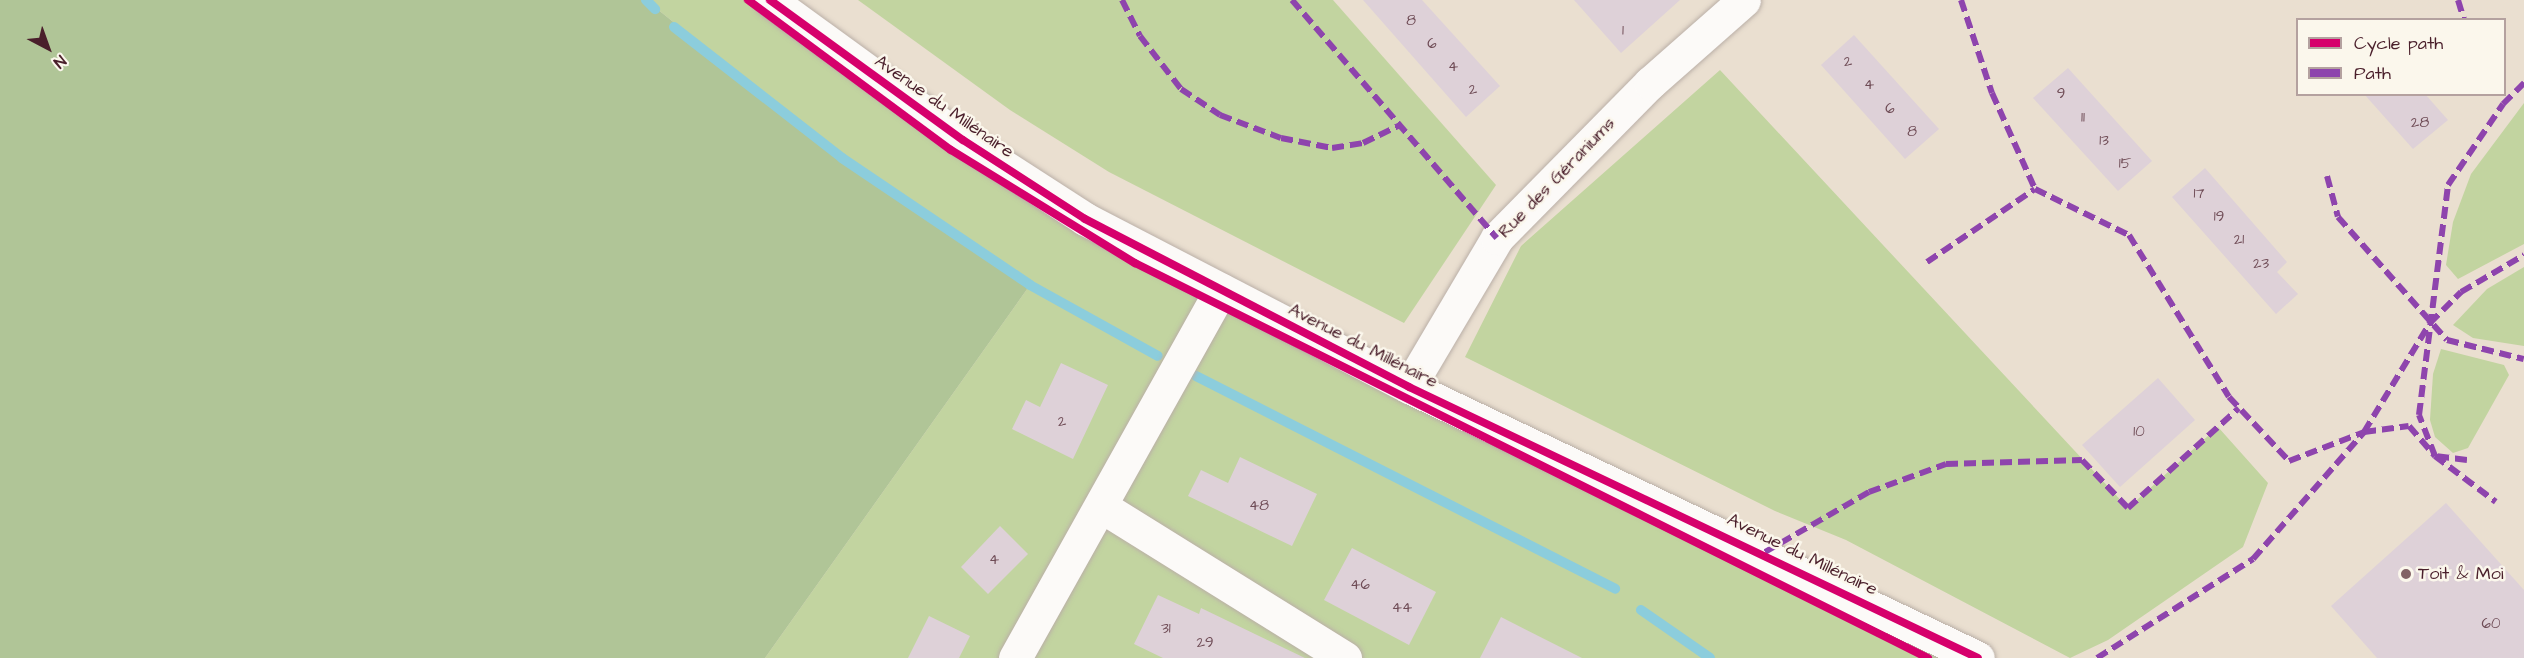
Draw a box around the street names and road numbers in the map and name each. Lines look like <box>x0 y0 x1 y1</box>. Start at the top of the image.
street label: Avenue du Millénaire <box>870 51 1018 163</box>
street label: Rue des Géraniums <box>1494 113 1620 243</box>
street label: Avenue du Millénaire <box>1285 299 1441 393</box>
street label: Avenue du Millénaire <box>1723 509 1881 601</box>

